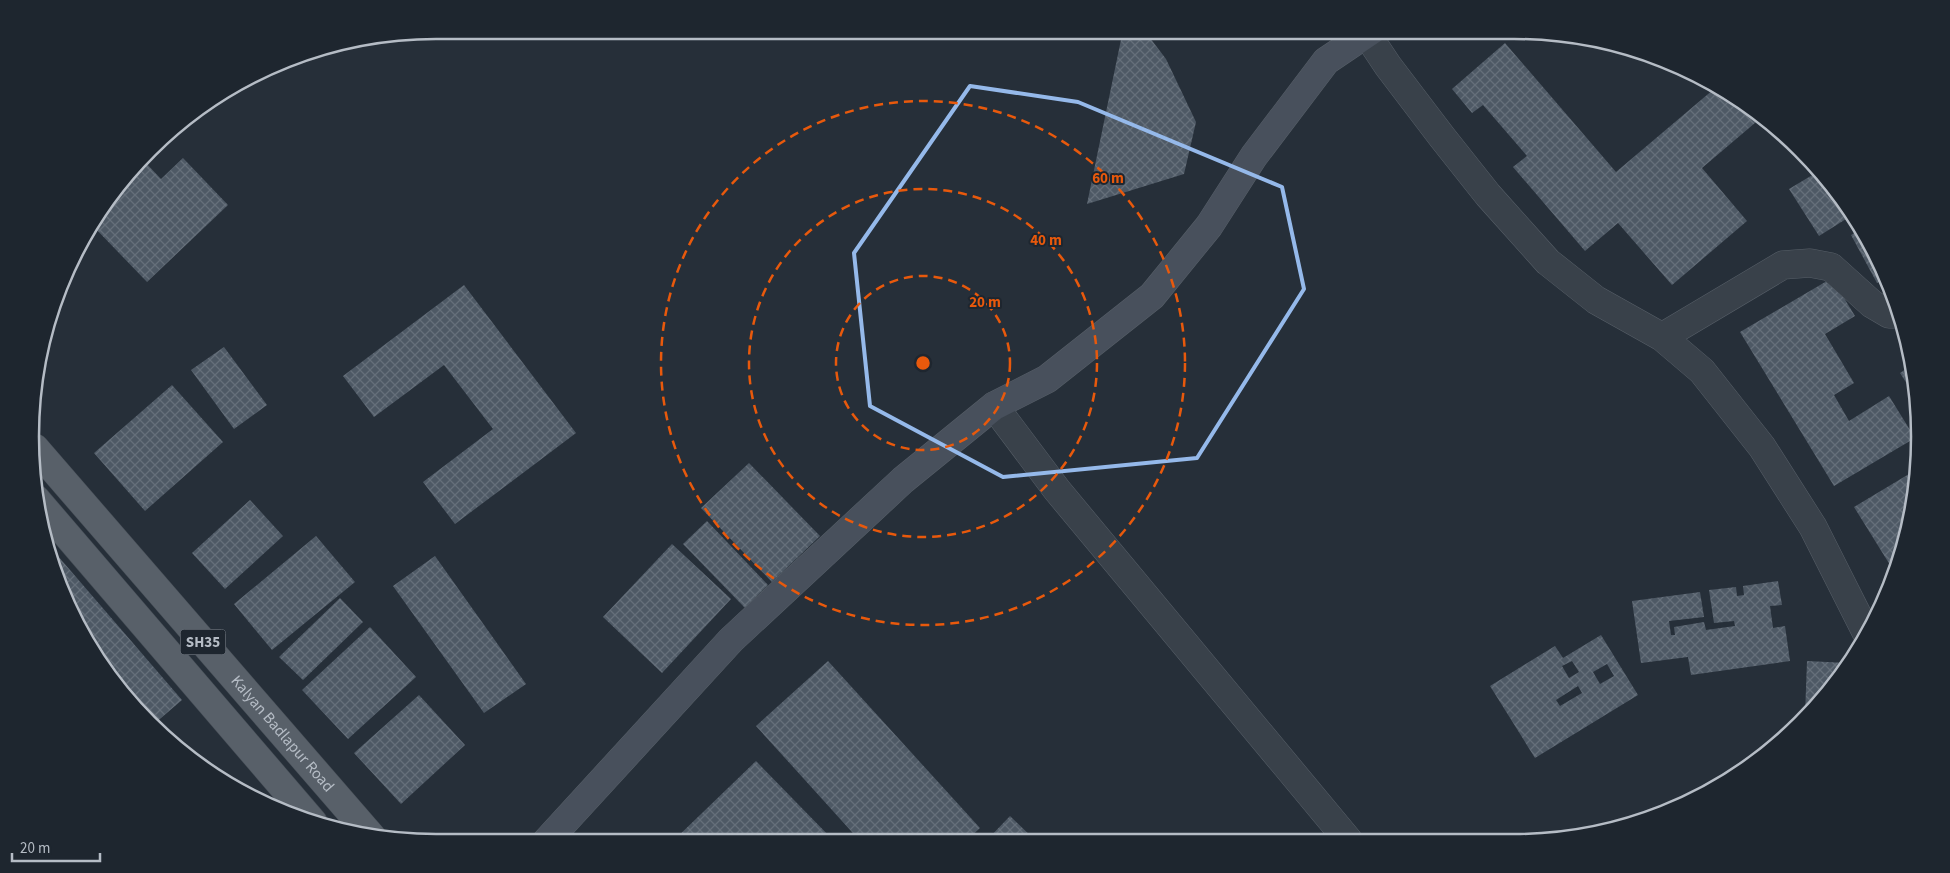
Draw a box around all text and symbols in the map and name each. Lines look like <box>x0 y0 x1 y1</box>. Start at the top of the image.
text: 60 m <box>1092 168 1124 189</box>
text: 40 m <box>1030 230 1062 251</box>
text: 20 m <box>969 292 1001 313</box>
centre of rings <box>914 354 932 372</box>
road number: SH35 <box>180 630 226 654</box>
street label: Kalyan Badlapur Road <box>226 671 339 797</box>
scale bar <box>12 830 100 862</box>
text: 20 m <box>20 838 50 859</box>

